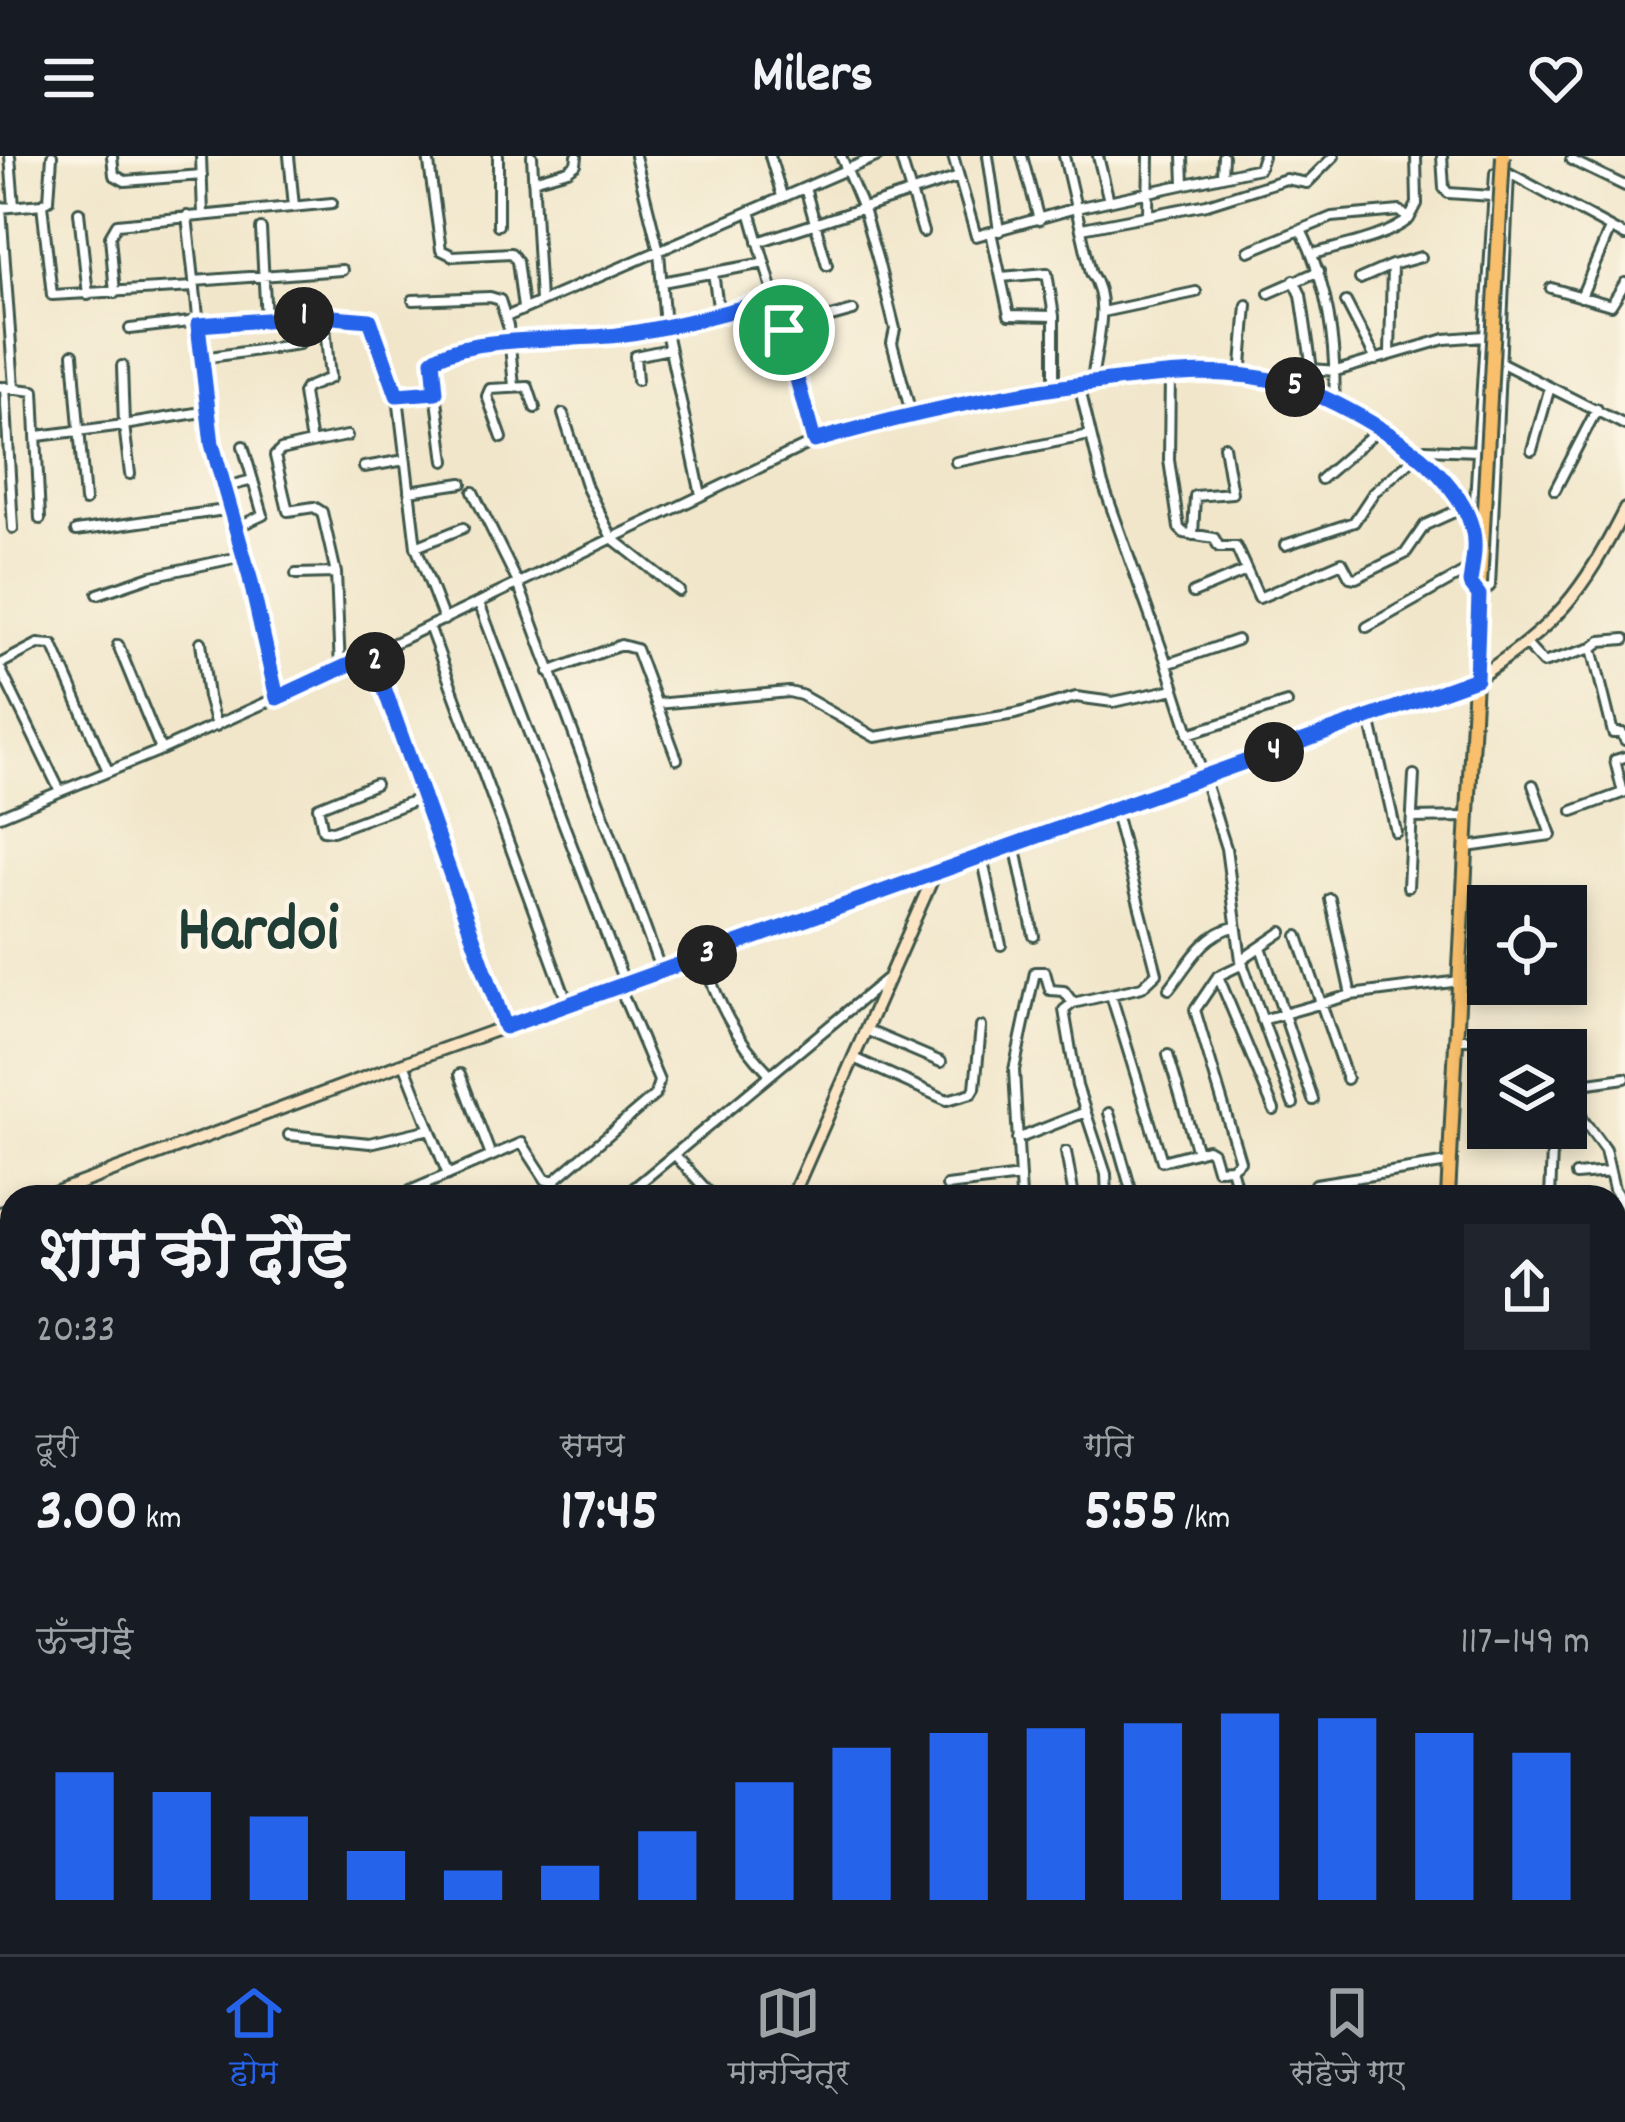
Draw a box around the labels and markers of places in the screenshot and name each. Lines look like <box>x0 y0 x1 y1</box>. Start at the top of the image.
pin <box>733 279 835 381</box>
pin: 1 <box>274 287 334 347</box>
pin: 5 <box>1265 357 1325 417</box>
pin: 2 <box>345 632 405 692</box>
pin: 4 <box>1244 722 1304 782</box>
pin: 3 <box>677 925 737 985</box>

